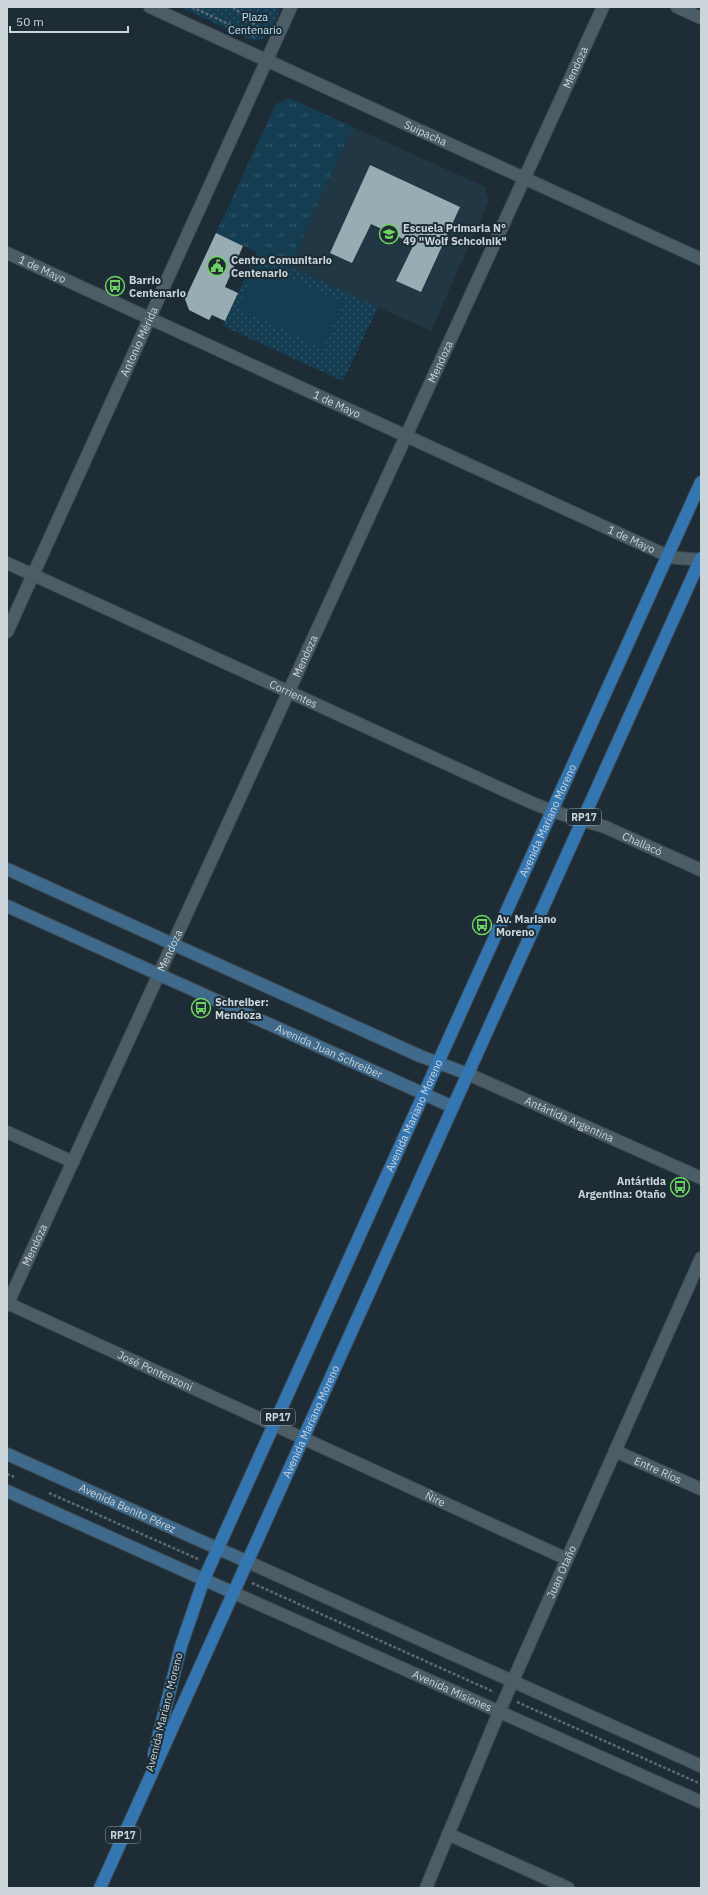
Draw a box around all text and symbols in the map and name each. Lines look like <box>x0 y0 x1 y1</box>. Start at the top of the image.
scale bar <box>10 8 128 34</box>
park label: Plaza Centenario <box>228 10 282 37</box>
text: 50 m <box>16 14 44 29</box>
street label: Mendoza <box>560 44 591 90</box>
street label: Suipacha <box>402 117 449 149</box>
place label: Escuela Primaria N° 49 "Wolf Schcolnik" <box>403 221 507 248</box>
school or university icon: Escuela Primaria N° 49 "Wolf Schcolnik" <box>378 223 400 245</box>
street label: 1 de Mayo <box>17 252 68 286</box>
place label: Centro Comunitario Centenario <box>231 253 332 280</box>
public building icon: Centro Comunitario Centenario <box>206 255 228 277</box>
place label: Barrio Centenario <box>129 273 186 300</box>
bus stop icon: Barrio Centenario <box>104 275 126 297</box>
street label: Antonio Mérida <box>117 304 161 379</box>
street label: Mendoza <box>424 338 456 385</box>
street label: 1 de Mayo <box>311 387 363 421</box>
street label: 1 de Mayo <box>606 522 657 556</box>
street label: Mendoza <box>289 633 321 679</box>
street label: Corrientes <box>267 677 320 711</box>
street label: Avenida Mariano Moreno <box>516 762 579 879</box>
road number: RP17 <box>567 809 601 825</box>
street label: Challacó <box>620 829 664 859</box>
place label: Av. Mariano Moreno <box>496 912 556 939</box>
bus stop icon: Av. Mariano Moreno <box>471 914 493 936</box>
street label: Mendoza <box>154 927 185 974</box>
place label: Schreiber: Mendoza <box>215 995 269 1022</box>
bus stop icon: Schreiber: Mendoza <box>190 997 212 1019</box>
street label: Avenida Juan Schreiber <box>273 1021 385 1081</box>
street label: Avenida Mariano Moreno <box>382 1057 446 1174</box>
street label: Antártida Argentina <box>523 1093 616 1145</box>
place label: Antártida Argentina: Otaño <box>578 1174 666 1201</box>
bus stop icon: Antártida Argentina: Otaño <box>669 1176 691 1198</box>
street label: Mendoza <box>19 1222 50 1268</box>
street label: José Pontenzoni <box>116 1348 195 1394</box>
street label: Avenida Mariano Moreno <box>279 1363 342 1480</box>
road number: RP17 <box>261 1409 295 1425</box>
street label: Entre Ríos <box>632 1453 684 1487</box>
street label: Avenida Benito Pérez <box>77 1480 178 1536</box>
street label: Ñire <box>423 1488 448 1509</box>
street label: Juan Otaño <box>543 1543 579 1600</box>
street label: Avenida Mariano Moreno <box>142 1651 186 1773</box>
street label: Avenida Misiones <box>410 1667 494 1715</box>
road number: RP17 <box>106 1827 140 1843</box>

